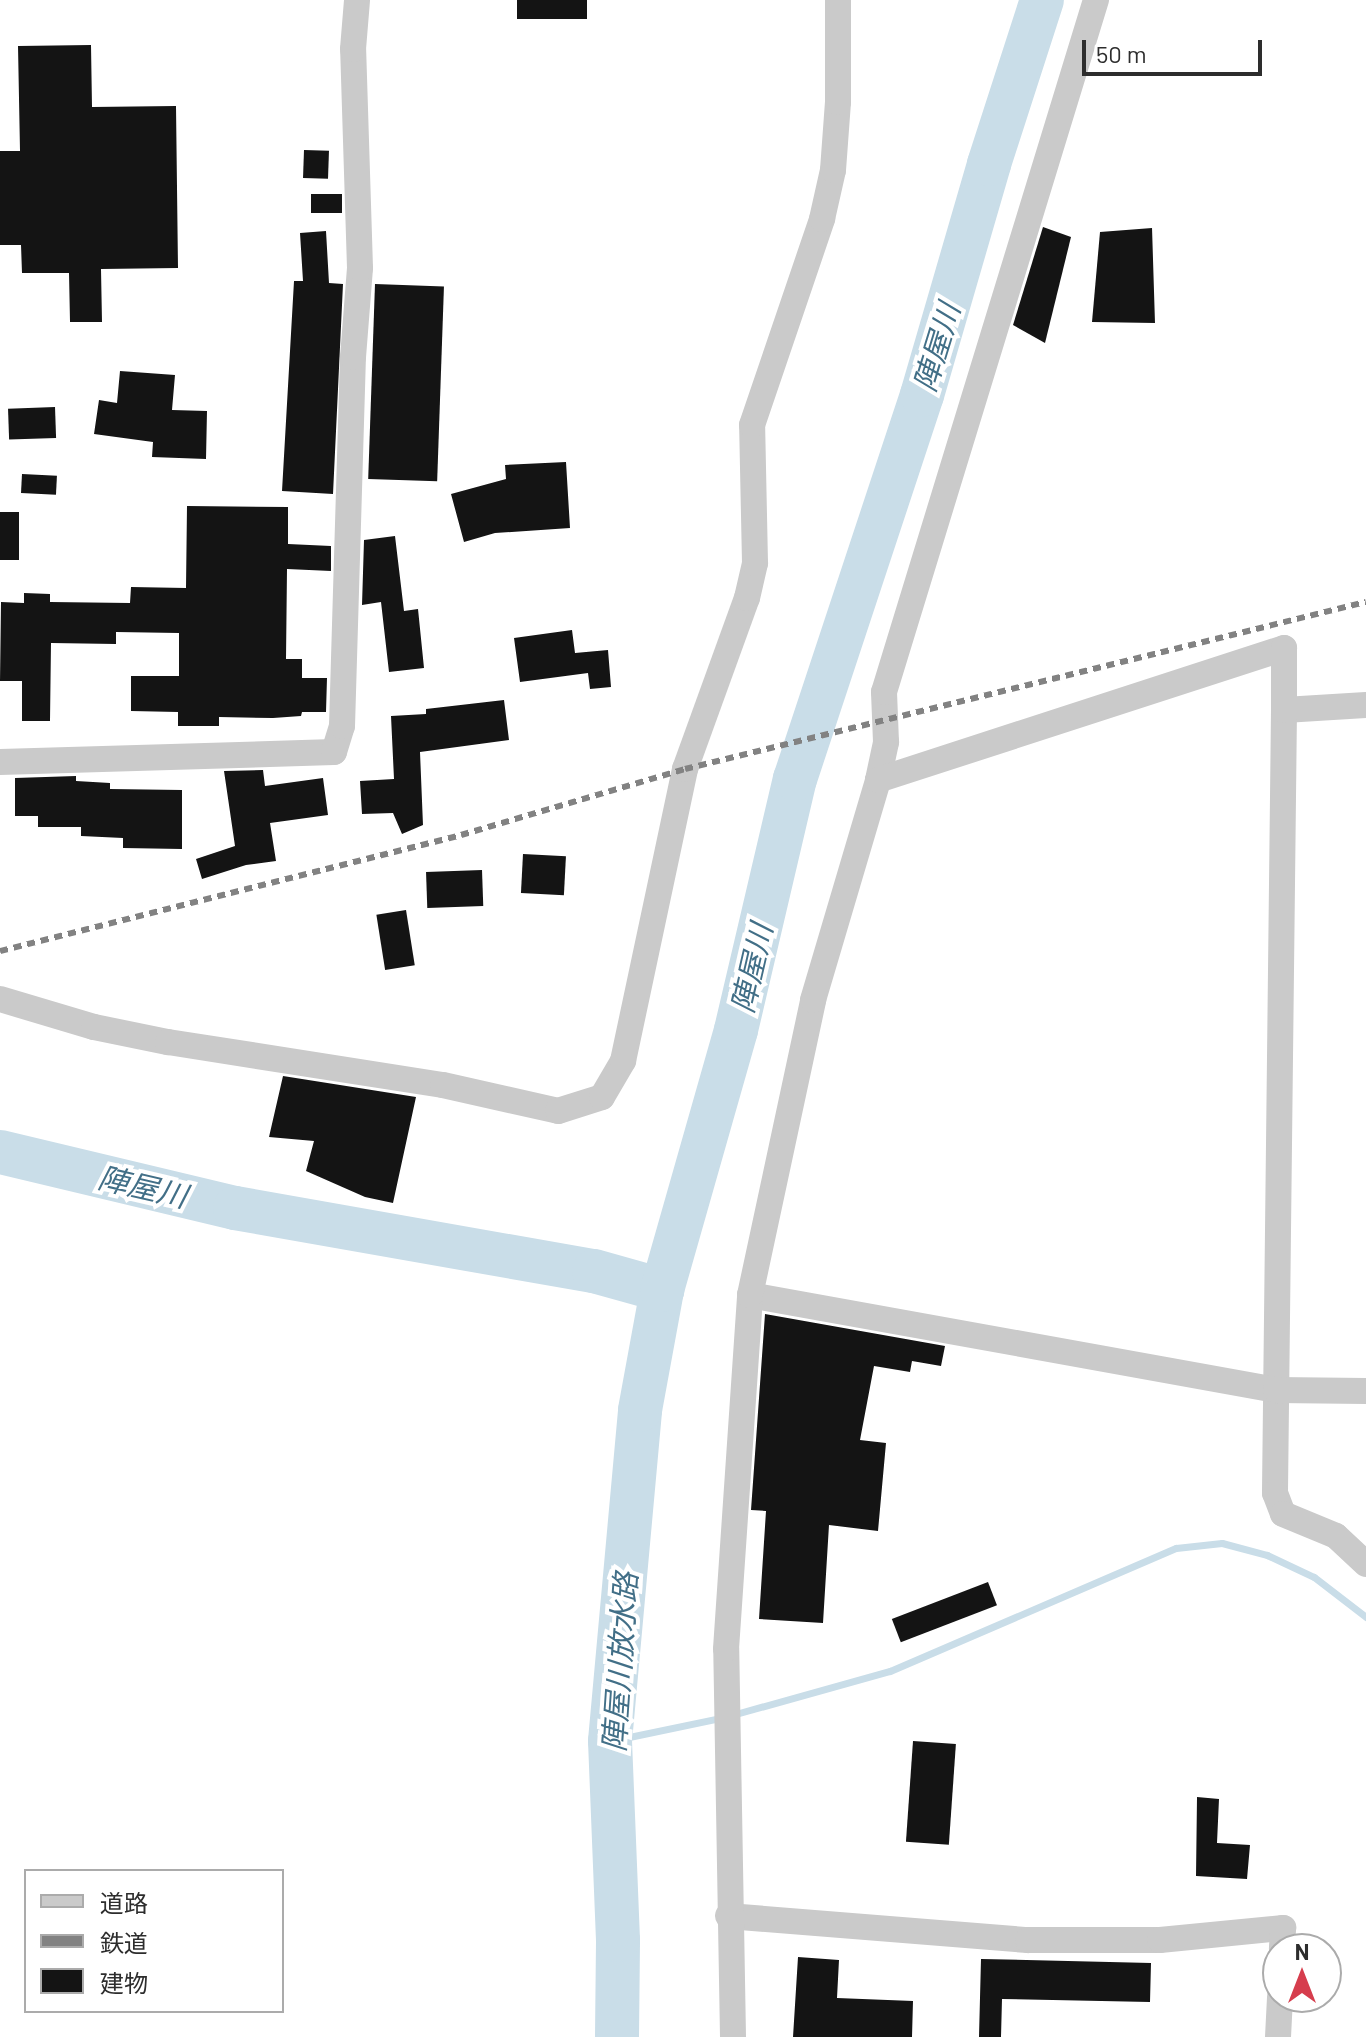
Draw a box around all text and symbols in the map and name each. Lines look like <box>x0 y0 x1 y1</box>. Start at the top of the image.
scale bar <box>1086 24 1266 74</box>
text: 50 m <box>1096 39 1147 68</box>
water label: 陣屋川 <box>906 299 966 395</box>
water label: 陣屋川 <box>723 920 779 1016</box>
water label: 陣屋川 <box>95 1158 191 1214</box>
water label: 陣屋川放水路 <box>595 1571 643 1753</box>
legend <box>24 1869 284 2013</box>
text: 道路 <box>100 1888 148 1917</box>
text: 鉄道 <box>100 1928 148 1957</box>
north arrow <box>1262 1933 1342 2013</box>
text: N <box>1295 1938 1309 1964</box>
text: 建物 <box>100 1968 148 1997</box>

